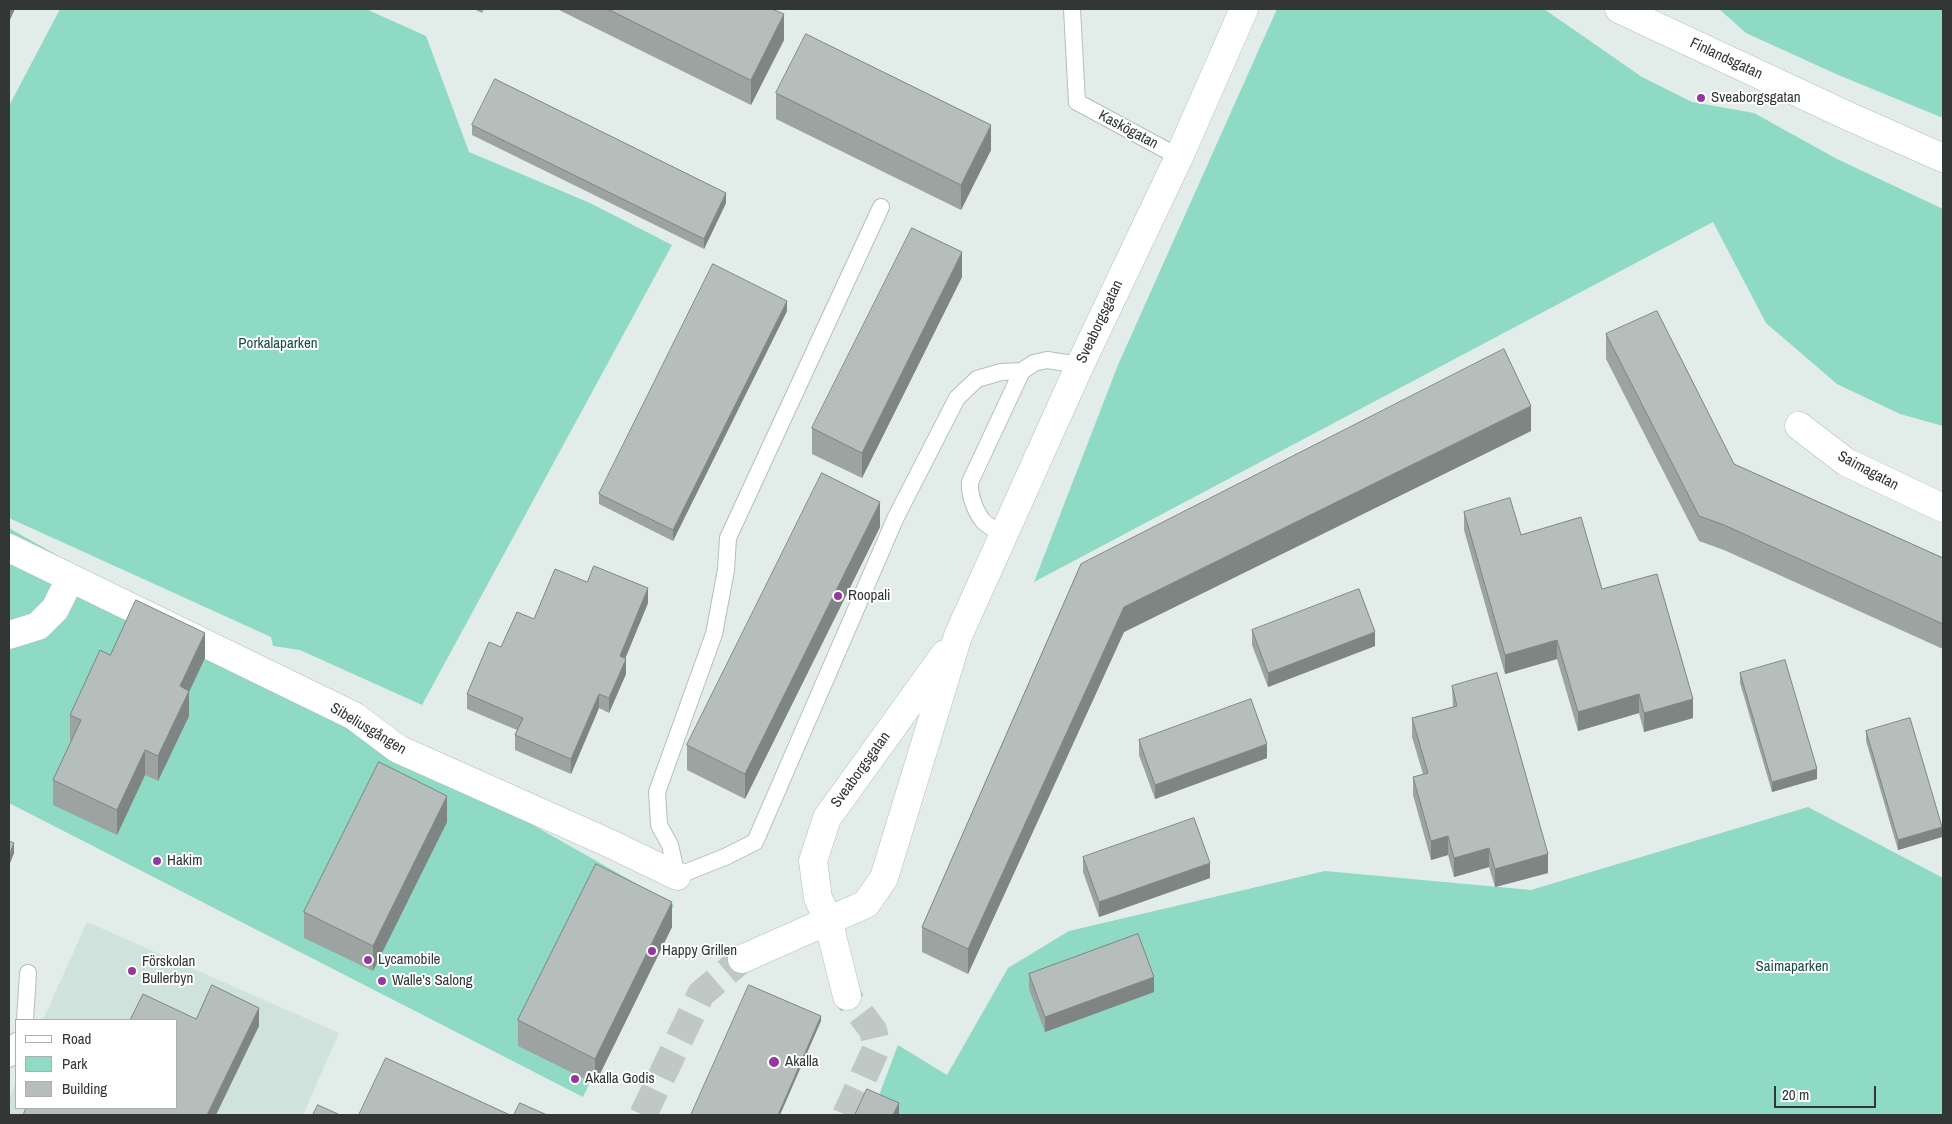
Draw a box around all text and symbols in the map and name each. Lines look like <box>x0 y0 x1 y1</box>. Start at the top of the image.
street label: Finlandsgatan <box>1687 34 1765 84</box>
place label: Sveaborgsgatan <box>1711 89 1801 107</box>
marker: Sveaborgsgatan <box>1695 92 1707 104</box>
street label: Kaskögatan <box>1095 107 1161 153</box>
street label: Sveaborgsgatan <box>1073 278 1127 366</box>
park label: Porkalaparken <box>238 335 318 353</box>
street label: Saimagatan <box>1834 447 1902 495</box>
place label: Roopali <box>848 587 890 605</box>
marker: Roopali <box>832 590 844 602</box>
street label: Sibeliusgången <box>327 699 409 759</box>
street label: Sveaborgsgatan <box>827 728 895 812</box>
place label: Hakim <box>167 852 203 870</box>
marker: Hakim <box>151 855 163 867</box>
place label: Happy Grillen <box>662 942 737 960</box>
marker: Happy Grillen <box>646 945 658 957</box>
place label: Lycamobile <box>378 951 440 969</box>
place label: Förskolan Bullerbyn <box>142 953 195 988</box>
marker: Lycamobile <box>362 954 374 966</box>
park label: Saimaparken <box>1755 958 1829 976</box>
marker: Förskolan Bullerbyn <box>126 965 138 977</box>
place label: Walle’s Salong <box>392 972 473 990</box>
marker: Walle’s Salong <box>376 975 388 987</box>
legend <box>15 1019 178 1109</box>
text: Road <box>62 1028 91 1049</box>
text: Park <box>62 1053 87 1074</box>
place label: Akalla <box>785 1053 818 1071</box>
marker: Akalla <box>767 1055 781 1069</box>
place label: Akalla Godis <box>585 1070 655 1088</box>
marker: Akalla Godis <box>569 1073 581 1085</box>
scale bar <box>1777 1076 1880 1108</box>
text: Building <box>62 1078 107 1099</box>
text: 20 m <box>1782 1084 1809 1105</box>

